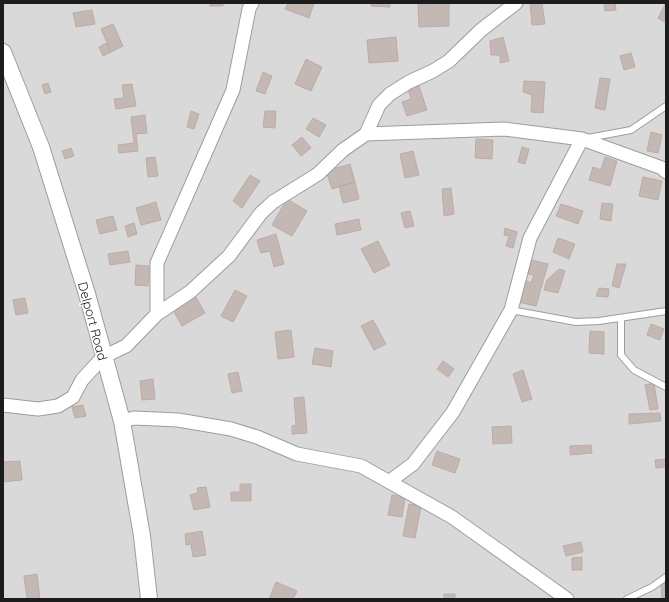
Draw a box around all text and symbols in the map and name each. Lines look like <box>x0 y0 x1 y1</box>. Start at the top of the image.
street label: Delport Road <box>75 280 111 362</box>

